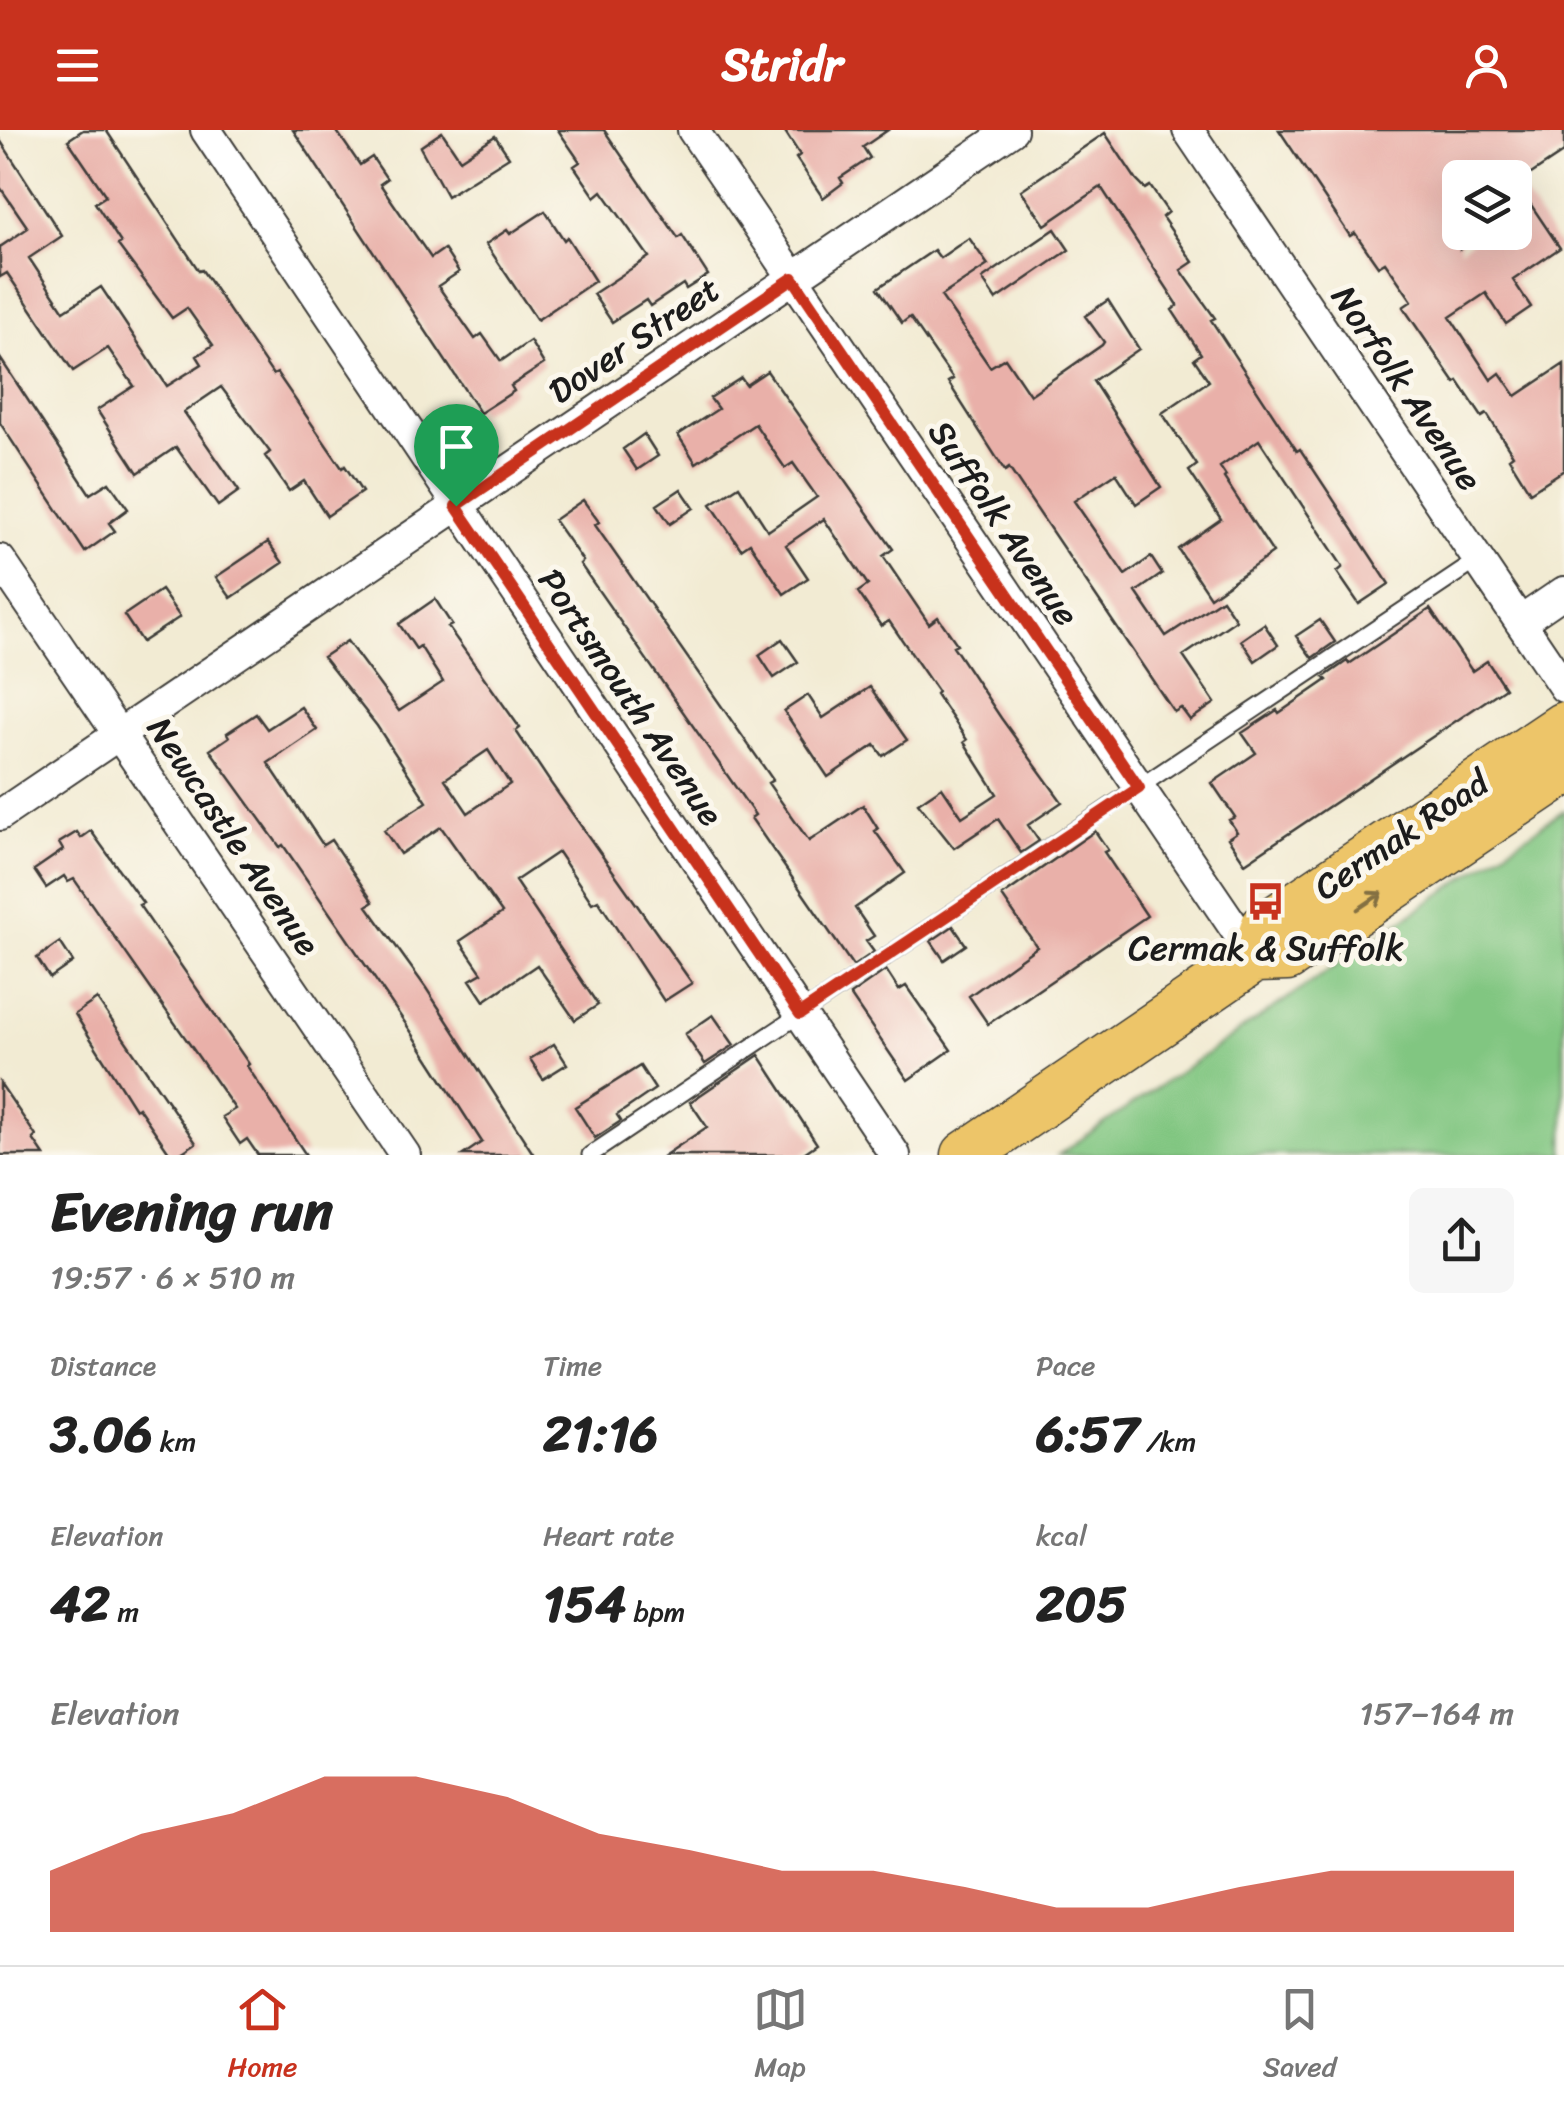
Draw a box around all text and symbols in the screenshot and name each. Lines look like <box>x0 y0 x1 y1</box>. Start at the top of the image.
text: Stridr <box>722 25 842 105</box>
icon: menu <box>50 38 105 93</box>
icon: person <box>1459 38 1514 93</box>
map controls <box>1442 160 1532 250</box>
button: layers <box>1442 160 1532 250</box>
street label: Dover Street <box>535 259 733 421</box>
street label: Norfolk Avenue <box>1315 272 1499 504</box>
pin <box>414 404 499 507</box>
street label: Suffolk Avenue <box>911 407 1097 639</box>
icon: arrive <box>429 419 484 474</box>
street label: Portsmouth Avenue <box>521 555 741 839</box>
street label: Newcastle Avenue <box>130 703 338 969</box>
street label: Cermak Road <box>1300 752 1504 917</box>
bus stop icon: Cermak & Suffolk <box>1245 880 1287 922</box>
one-way arrow <box>1355 891 1383 912</box>
place label: Cermak & Suffolk <box>1128 917 1404 979</box>
text: Evening run <box>50 1163 333 1260</box>
button: share <box>1409 1188 1514 1293</box>
text: 19:57 · 6 × 510 m <box>50 1249 295 1306</box>
text: Distance <box>50 1341 156 1390</box>
text: Time <box>543 1341 602 1390</box>
text: Pace <box>1036 1341 1095 1390</box>
text: 3.06 <box>50 1390 153 1479</box>
text: 21:16 <box>543 1390 658 1479</box>
text: 6:57 <box>1036 1390 1139 1479</box>
text: km <box>153 1417 196 1466</box>
text: /km <box>1139 1417 1196 1466</box>
text: Elevation <box>50 1511 163 1560</box>
text: Heart rate <box>543 1511 674 1560</box>
text: kcal <box>1036 1511 1087 1560</box>
text: 42 <box>50 1560 110 1649</box>
text: 154 <box>543 1560 626 1649</box>
text: 205 <box>1036 1560 1127 1649</box>
text: m <box>110 1587 139 1636</box>
text: bpm <box>626 1587 685 1636</box>
text: Elevation <box>50 1685 180 1742</box>
text: 157–164 m <box>1360 1685 1514 1742</box>
tab: Home <box>228 1982 297 2091</box>
tab: Map <box>753 1982 808 2091</box>
tab: Saved <box>1263 1982 1336 2091</box>

